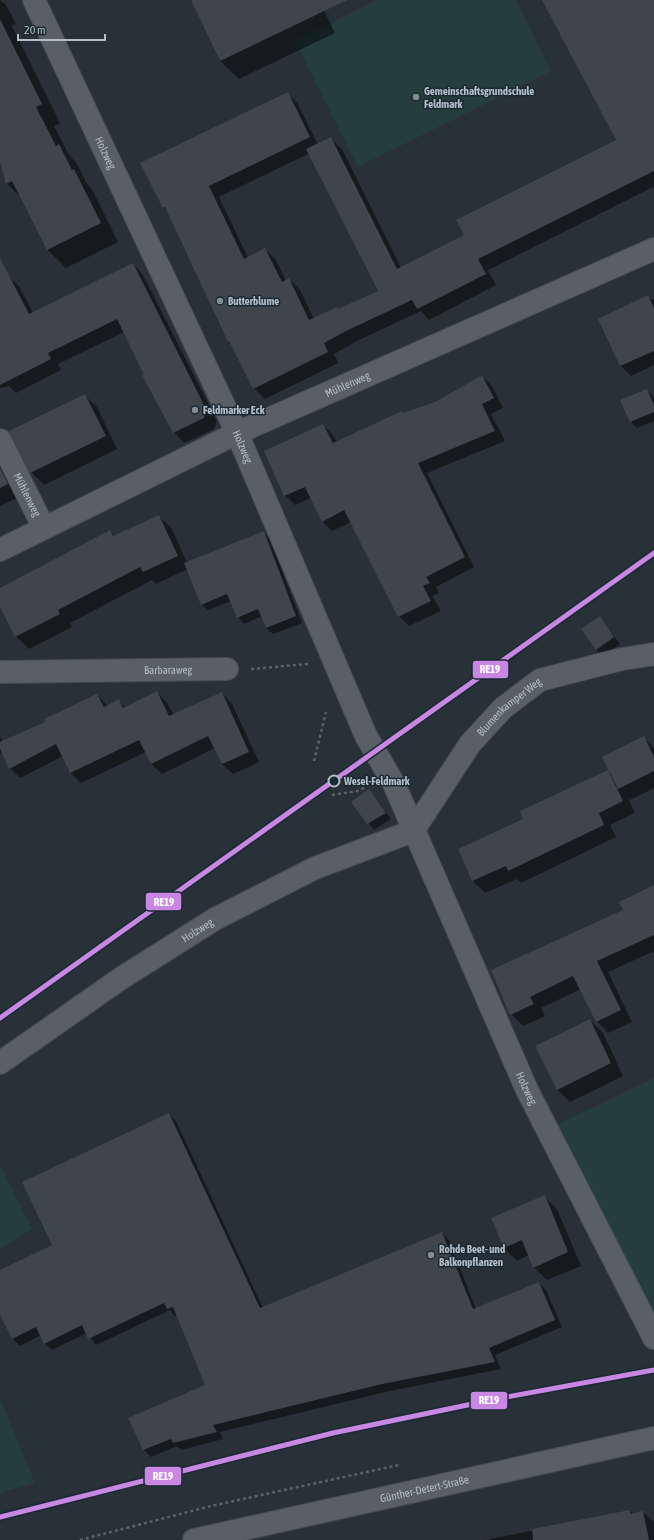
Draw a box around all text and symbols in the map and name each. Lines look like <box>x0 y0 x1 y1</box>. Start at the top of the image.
scale bar <box>18 16 105 42</box>
text: 20 m <box>24 23 46 37</box>
place label: Gemeinschaftsgrundschule Feldmark <box>424 85 534 110</box>
marker: Gemeinschaftsgrundschule Feldmark <box>411 92 421 102</box>
street label: Holzweg <box>93 135 119 172</box>
place label: Butterblume <box>228 295 279 307</box>
marker: Butterblume <box>215 296 225 306</box>
street label: Mühlenweg <box>323 369 372 399</box>
place label: Feldmarker Eck <box>203 404 265 416</box>
marker: Feldmarker Eck <box>190 405 200 415</box>
street label: Holzweg <box>230 428 255 465</box>
street label: Mühlenweg <box>11 471 43 519</box>
line badge: RE19 <box>472 660 509 679</box>
street label: Barbaraweg <box>144 663 192 676</box>
text: RE19 <box>480 663 500 675</box>
street label: Blumenkamper Weg <box>474 675 544 738</box>
marker: Wesel-Feldmark <box>327 774 341 788</box>
place label: Wesel-Feldmark <box>343 775 410 787</box>
line badge: RE19 <box>145 892 182 911</box>
text: RE19 <box>154 896 174 908</box>
street label: Holzweg <box>180 916 215 944</box>
street label: Holzweg <box>514 1070 540 1107</box>
place label: Rohde Beet- und Balkonpflanzen <box>439 1243 505 1268</box>
marker: Rohde Beet- und Balkonpflanzen <box>426 1250 436 1260</box>
line badge: RE19 <box>470 1391 508 1410</box>
text: RE19 <box>479 1394 499 1406</box>
line badge: RE19 <box>144 1466 182 1486</box>
text: RE19 <box>153 1470 173 1482</box>
street label: Günther-Detert-Straße <box>379 1473 470 1505</box>

